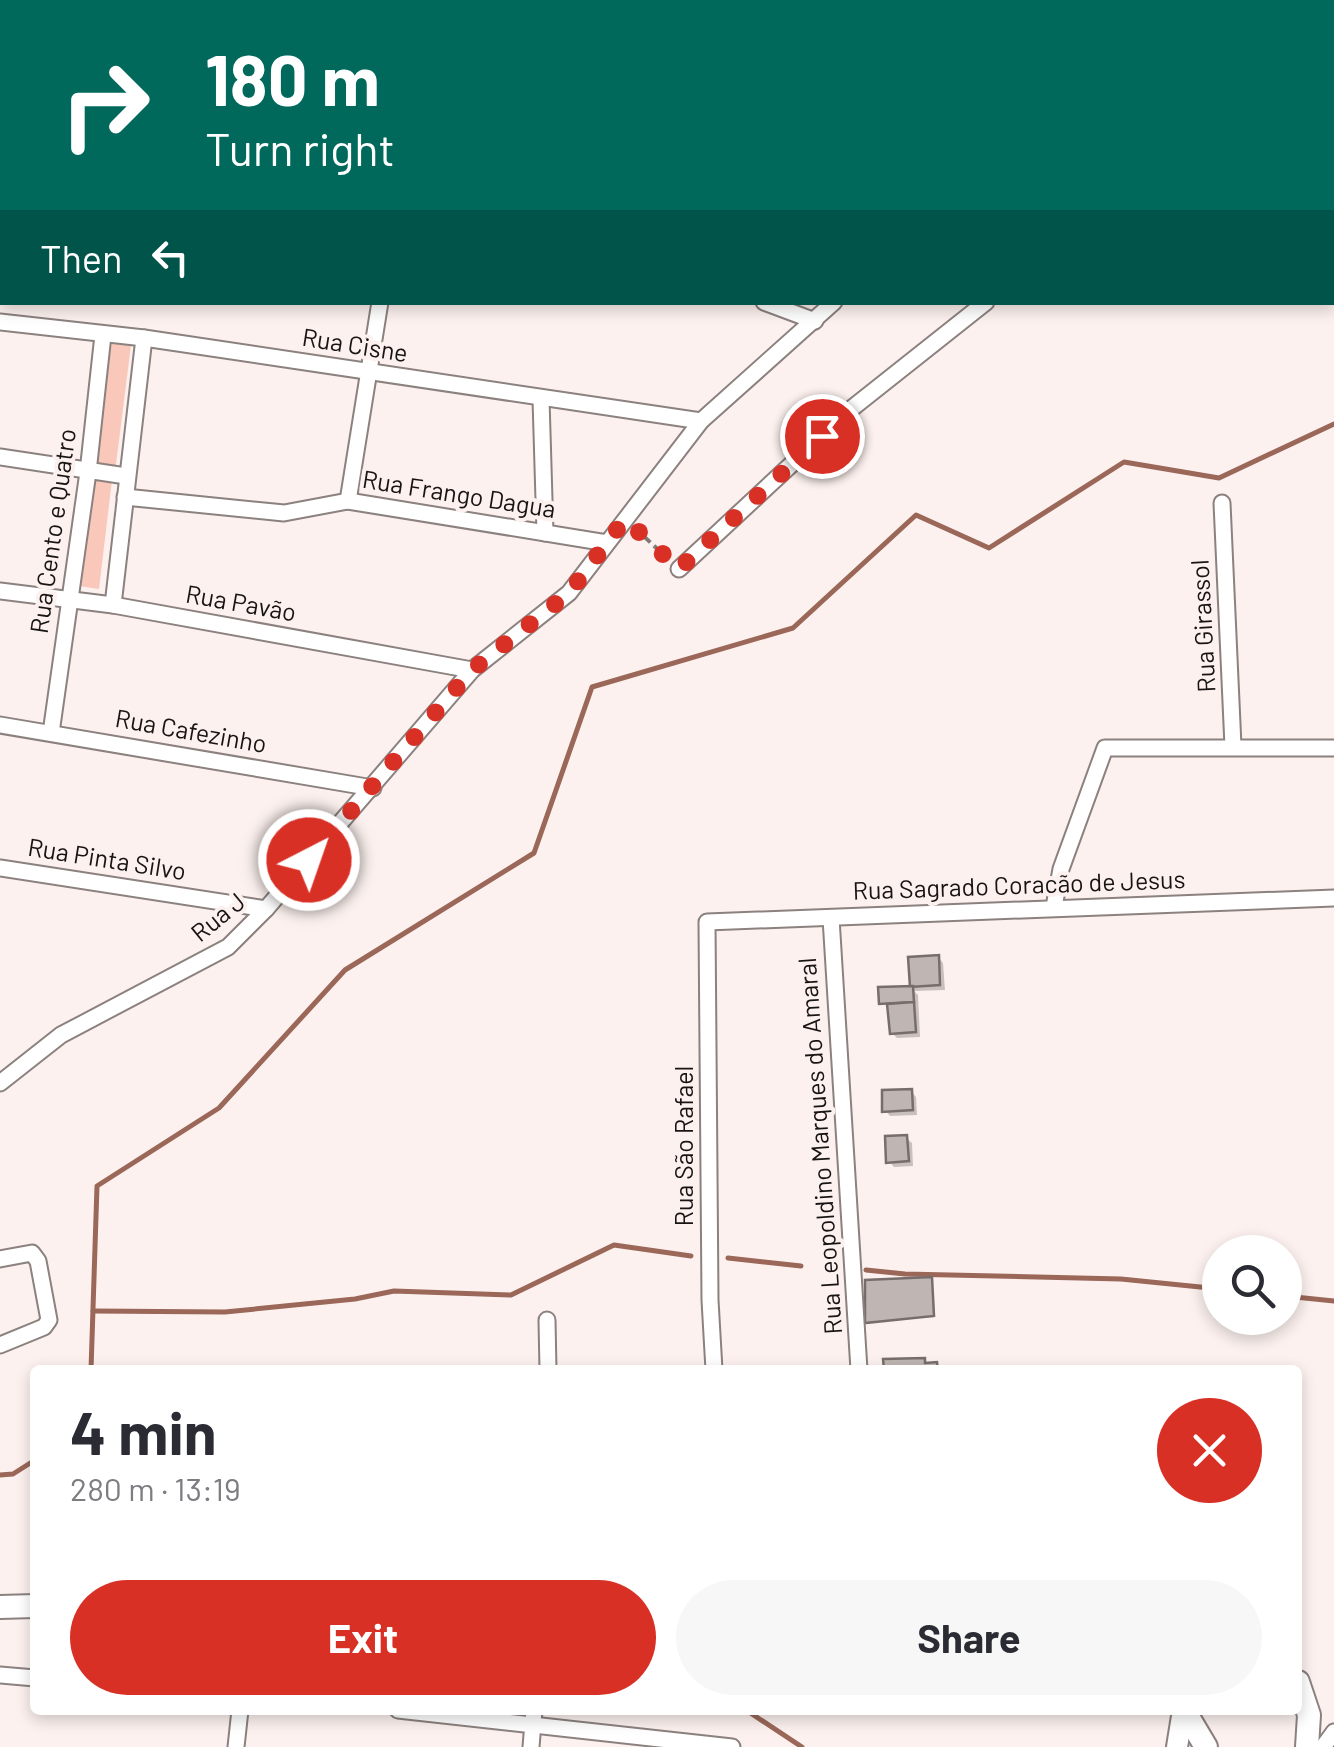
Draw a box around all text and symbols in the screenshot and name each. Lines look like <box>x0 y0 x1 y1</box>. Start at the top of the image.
text: 180 m <box>205 36 380 120</box>
icon: right <box>40 40 170 170</box>
text: Turn right <box>205 121 395 175</box>
icon: left <box>143 230 198 285</box>
text: Then <box>40 235 123 281</box>
street label: Rua Cisne <box>300 321 410 367</box>
pin <box>780 394 865 479</box>
icon: arrive <box>795 409 850 464</box>
street label: Rua Cento e Quatro <box>23 427 81 635</box>
street label: Rua Frango Dagua <box>360 463 558 523</box>
street label: Rua Girassol <box>1184 559 1220 693</box>
street label: Rua Pavão <box>184 578 299 626</box>
street label: Rua Cafezinho <box>113 702 269 758</box>
position arrow <box>257 808 361 912</box>
street label: Rua Pinta Silvo <box>26 831 188 885</box>
street label: Rua Sagrado Coracão de Jesus <box>852 863 1186 905</box>
street label: Rua J <box>184 885 250 947</box>
street label: Rua Leopoldino Marques do Amaral <box>791 957 847 1336</box>
street label: Rua São Rafael <box>668 1066 698 1226</box>
map controls <box>1202 1235 1302 1335</box>
button: search <box>1202 1235 1302 1335</box>
text: 4 min <box>70 1395 217 1467</box>
button: close <box>1157 1398 1262 1503</box>
text: 280 m · 13:19 <box>70 1469 241 1507</box>
button: Exit <box>70 1580 656 1695</box>
button: Share <box>676 1580 1262 1695</box>

